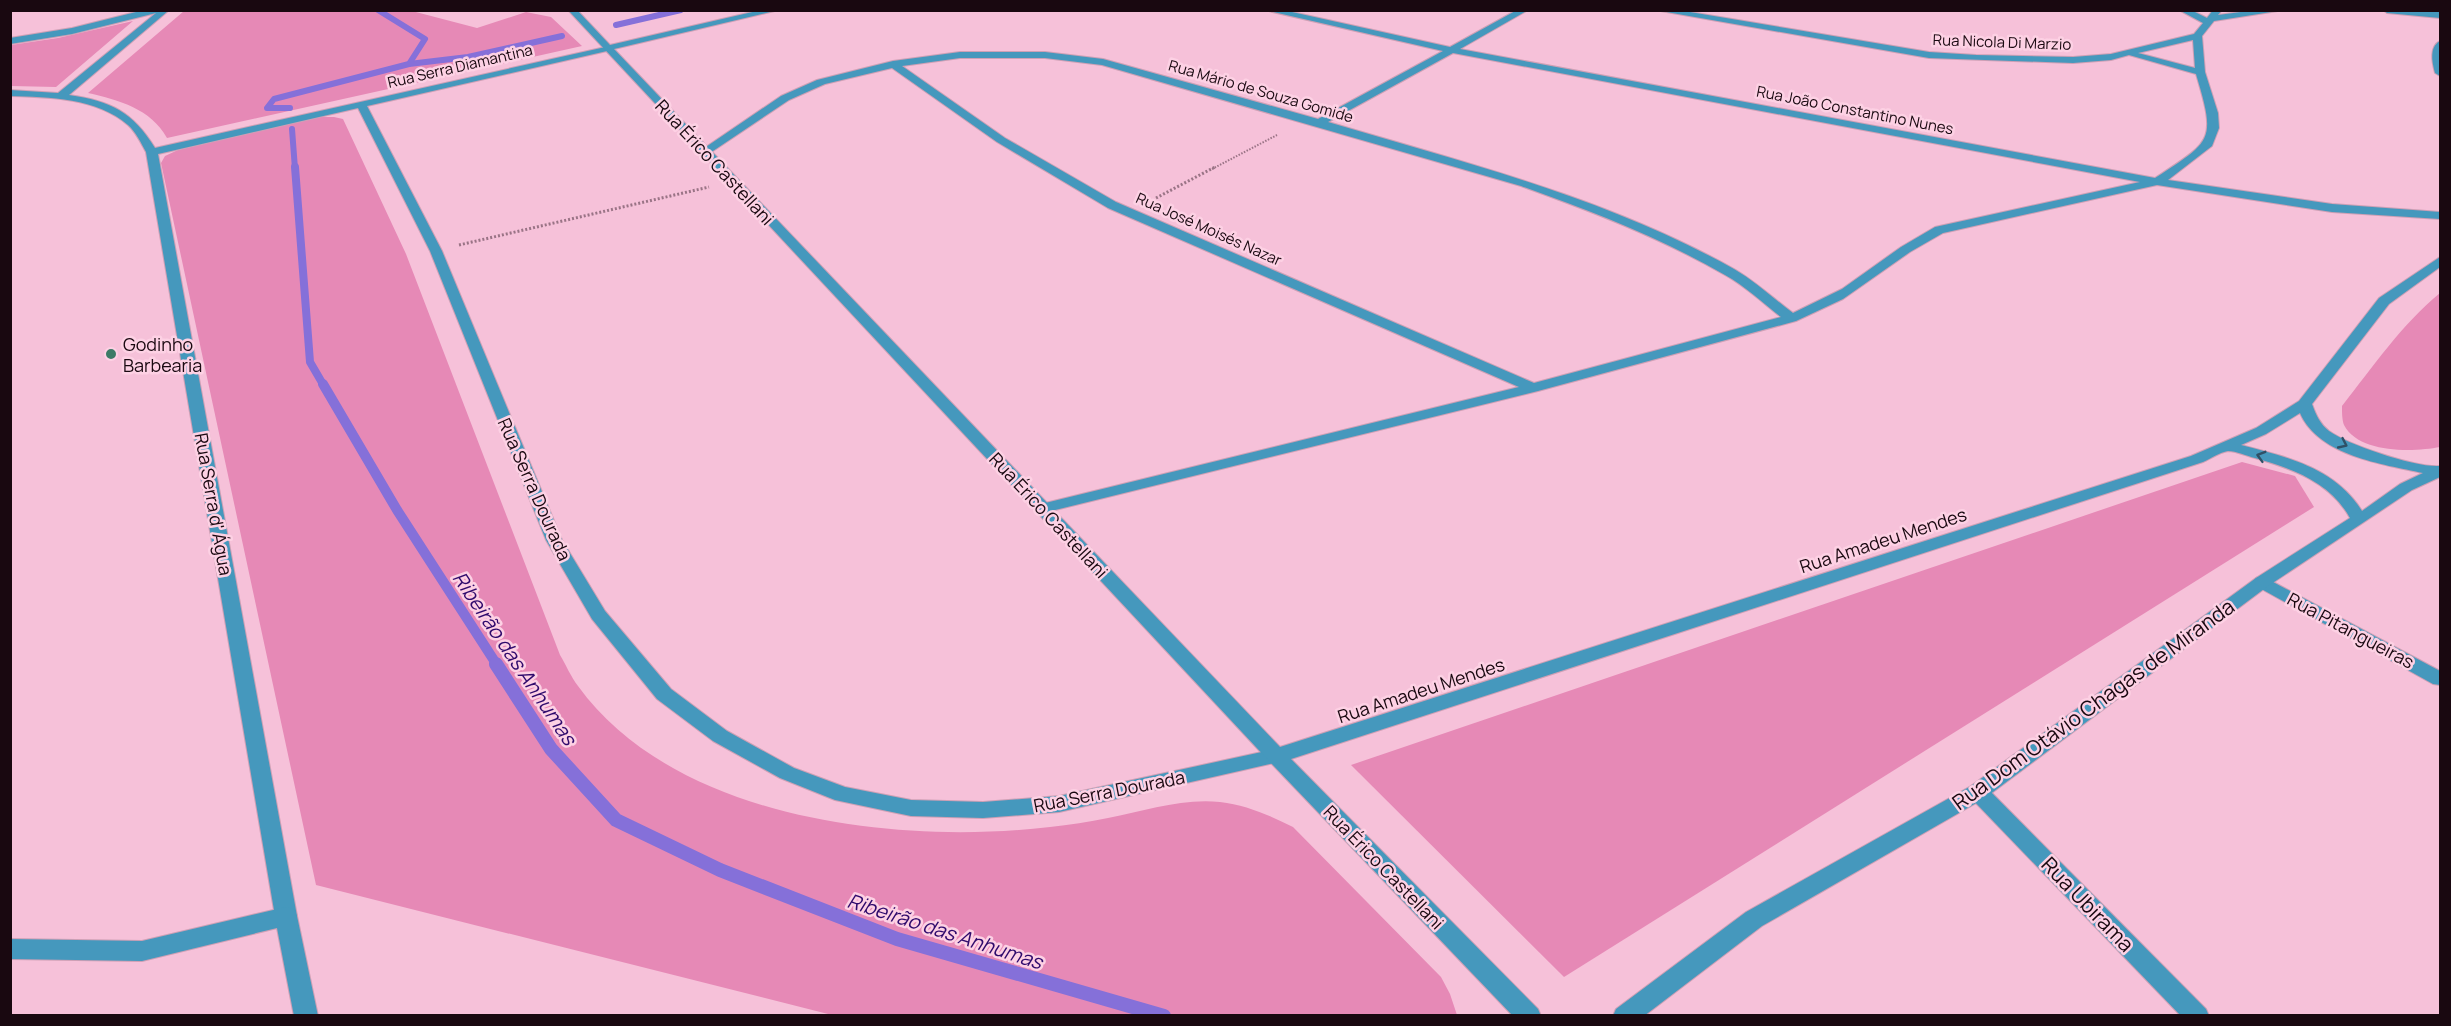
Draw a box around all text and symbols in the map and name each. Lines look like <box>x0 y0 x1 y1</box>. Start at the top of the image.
street label: Rua Nicola Di Marzio <box>1932 29 2072 55</box>
street label: Rua Serra Diamantina <box>385 39 535 93</box>
street label: Rua Mário de Souza Gomide <box>1166 55 1356 128</box>
street label: Rua João Constantino Nunes <box>1755 81 1955 139</box>
street label: Rua Érico Castellani <box>650 94 780 230</box>
street label: Rua José Moisés Nazar <box>1133 187 1286 271</box>
place label: Godinho Barbearia <box>123 332 202 377</box>
marker: Godinho Barbearia <box>104 347 118 361</box>
street label: Rua Serra Dourada <box>493 414 577 564</box>
street label: Rua Serra d' Água <box>190 431 238 577</box>
one-way arrow <box>2336 436 2347 448</box>
street label: Rua Érico Castellani <box>984 447 1114 583</box>
one-way arrow <box>2256 451 2267 463</box>
street label: Rua Amadeu Mendes <box>1796 502 1970 578</box>
water label: Ribeirão das Anhumas <box>447 566 584 751</box>
street label: Rua Pitangueiras <box>2283 586 2419 674</box>
street label: Rua Dom Otávio Chagas de Miranda <box>1946 592 2240 816</box>
street label: Rua Amadeu Mendes <box>1334 652 1508 728</box>
street label: Rua Serra Dourada <box>1031 765 1187 817</box>
street label: Rua Érico Castellani <box>1319 800 1449 934</box>
street label: Rua Ubirama <box>2036 850 2140 958</box>
water label: Ribeirão das Anhumas <box>844 887 1047 976</box>

